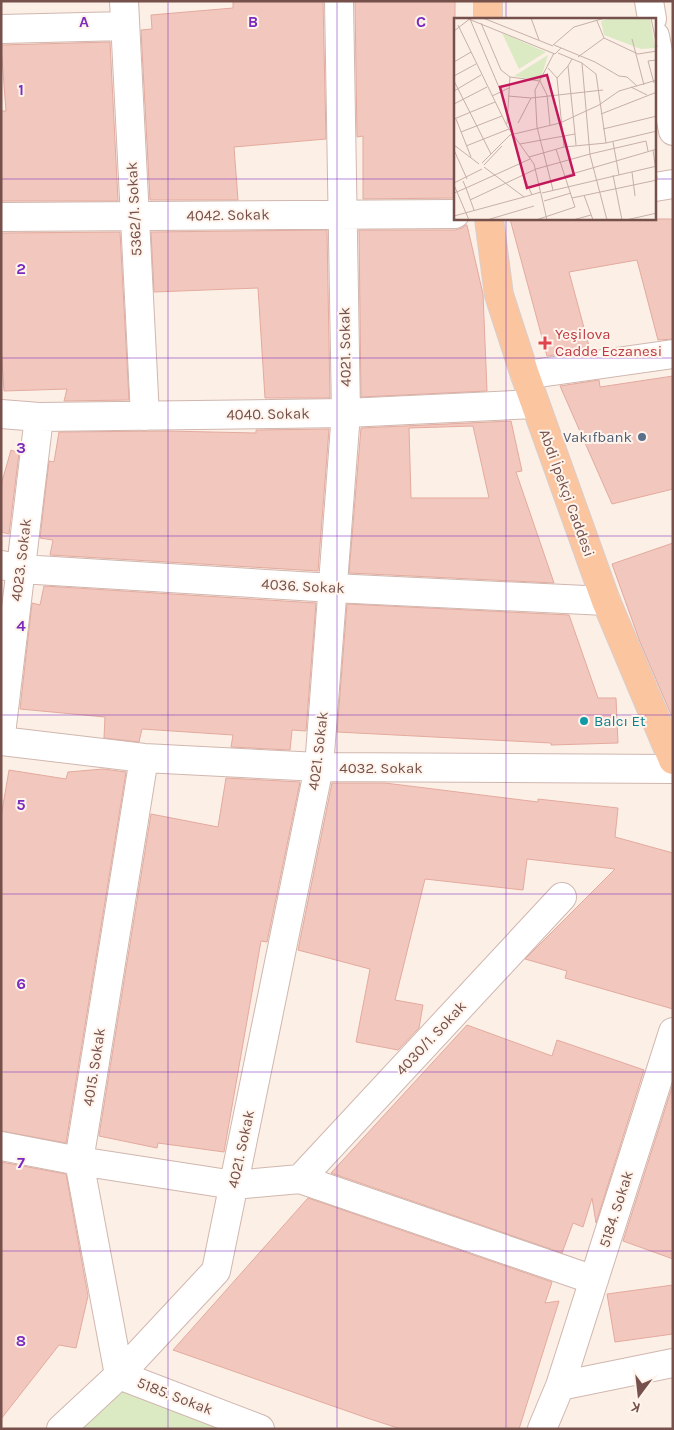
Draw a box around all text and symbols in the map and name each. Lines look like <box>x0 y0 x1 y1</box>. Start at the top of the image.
text: A <box>79 12 89 31</box>
text: B <box>248 12 258 31</box>
text: C <box>416 12 426 31</box>
inset map <box>454 18 656 220</box>
text: 1 <box>18 80 24 99</box>
street label: 5362/1. Sokak <box>123 161 145 257</box>
street label: 4042. Sokak <box>186 205 270 225</box>
text: 2 <box>16 259 26 278</box>
street label: 4021. Sokak <box>335 307 355 387</box>
place label: Yeşilova Cadde Eczanesi <box>555 325 662 360</box>
marker: Yeşilova Cadde Eczanesi <box>539 337 551 349</box>
street label: 4040. Sokak <box>226 404 310 424</box>
street label: Abdi İpekçi Caddesi <box>536 427 598 559</box>
place label: Vakıfbank <box>563 428 632 446</box>
marker: Vakıfbank <box>636 431 648 443</box>
text: 3 <box>16 438 26 457</box>
street label: 4023. Sokak <box>7 517 35 603</box>
street label: 4036. Sokak <box>261 575 345 597</box>
text: 4 <box>16 616 26 635</box>
street label: 4021. Sokak <box>304 710 332 792</box>
place label: Balcı Et <box>594 712 646 730</box>
marker: Balcı Et <box>578 715 590 727</box>
street label: 4032. Sokak <box>339 759 423 777</box>
text: 5 <box>16 795 26 814</box>
text: 6 <box>16 974 26 993</box>
street label: 4030/1. Sokak <box>392 997 470 1079</box>
street label: 4015. Sokak <box>79 1026 109 1108</box>
street label: 4021. Sokak <box>224 1108 258 1190</box>
text: 7 <box>17 1153 25 1172</box>
street label: 5184. Sokak <box>595 1168 637 1250</box>
text: 8 <box>16 1331 26 1350</box>
north arrow <box>614 1370 664 1420</box>
street label: 5185. Sokak <box>135 1373 215 1419</box>
text: K <box>628 1397 642 1416</box>

